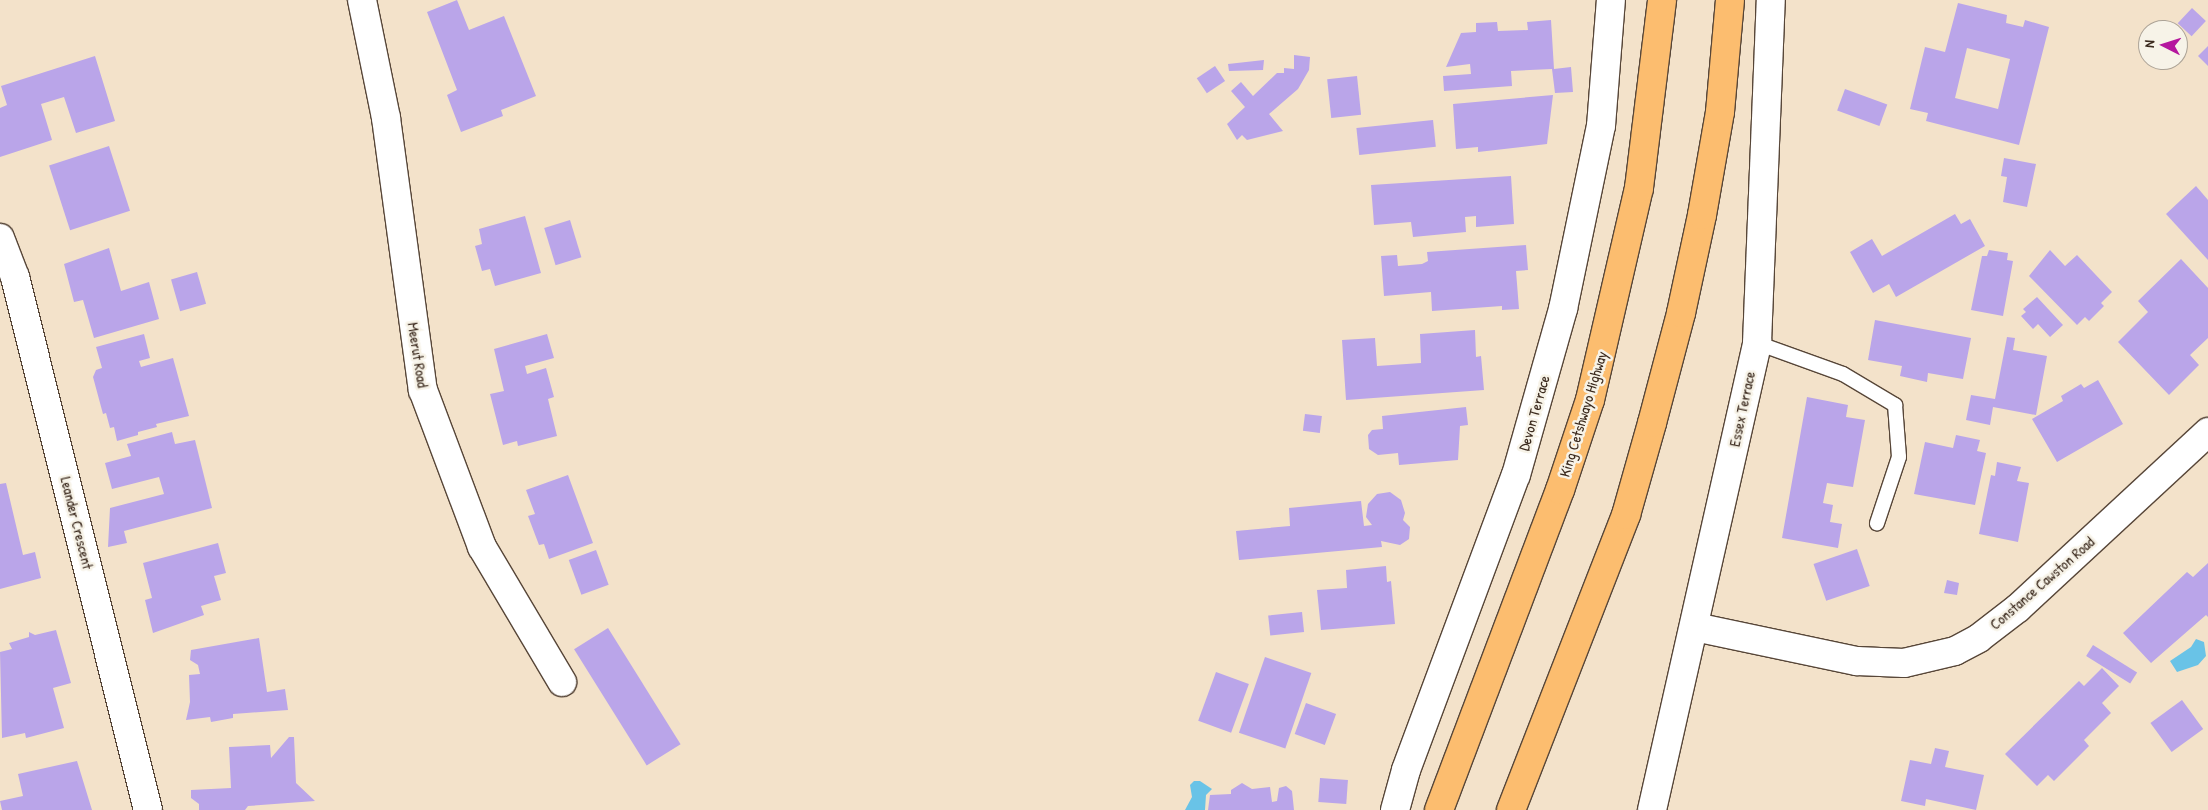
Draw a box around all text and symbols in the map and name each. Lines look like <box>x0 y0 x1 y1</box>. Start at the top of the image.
north arrow <box>2138 20 2188 70</box>
text: N <box>2139 39 2158 48</box>
street label: Meerut Road <box>404 321 432 389</box>
street label: King Cetshwayo Highway <box>1555 349 1611 479</box>
street label: Essex Terrace <box>1725 370 1759 448</box>
street label: Devon Terrace <box>1515 373 1553 453</box>
street label: Leander Crescent <box>57 475 97 571</box>
street label: Constance Cawston Road <box>1986 533 2098 633</box>

